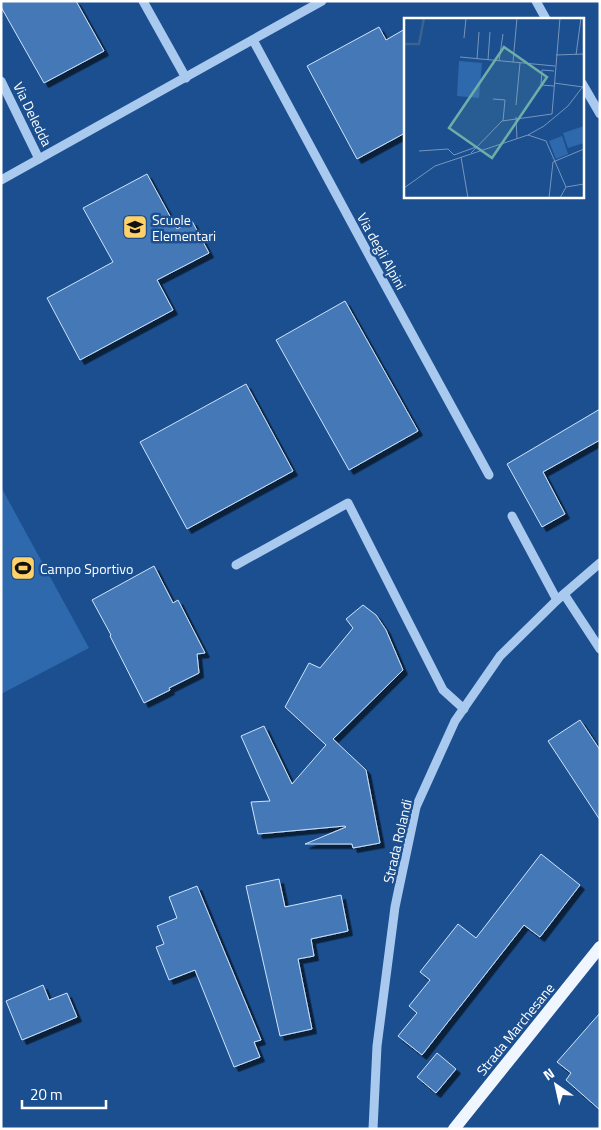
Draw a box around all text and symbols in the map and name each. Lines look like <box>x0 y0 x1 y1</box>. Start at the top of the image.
inset map <box>404 18 584 198</box>
street label: Via Deledda <box>8 78 58 150</box>
place label: Scuole Elementari <box>152 209 216 246</box>
street label: Via degli Alpini <box>352 209 412 293</box>
school or university icon: Scuole Elementari <box>122 214 148 240</box>
sports icon: Campo Sportivo <box>10 555 36 581</box>
place label: Campo Sportivo <box>40 558 133 579</box>
street label: Strada Rolandi <box>377 797 417 885</box>
street label: Strada Marchesane <box>471 978 559 1080</box>
north arrow <box>531 1060 581 1110</box>
text: N <box>539 1062 558 1085</box>
scale bar <box>22 1078 106 1110</box>
text: 20 m <box>30 1083 63 1106</box>

